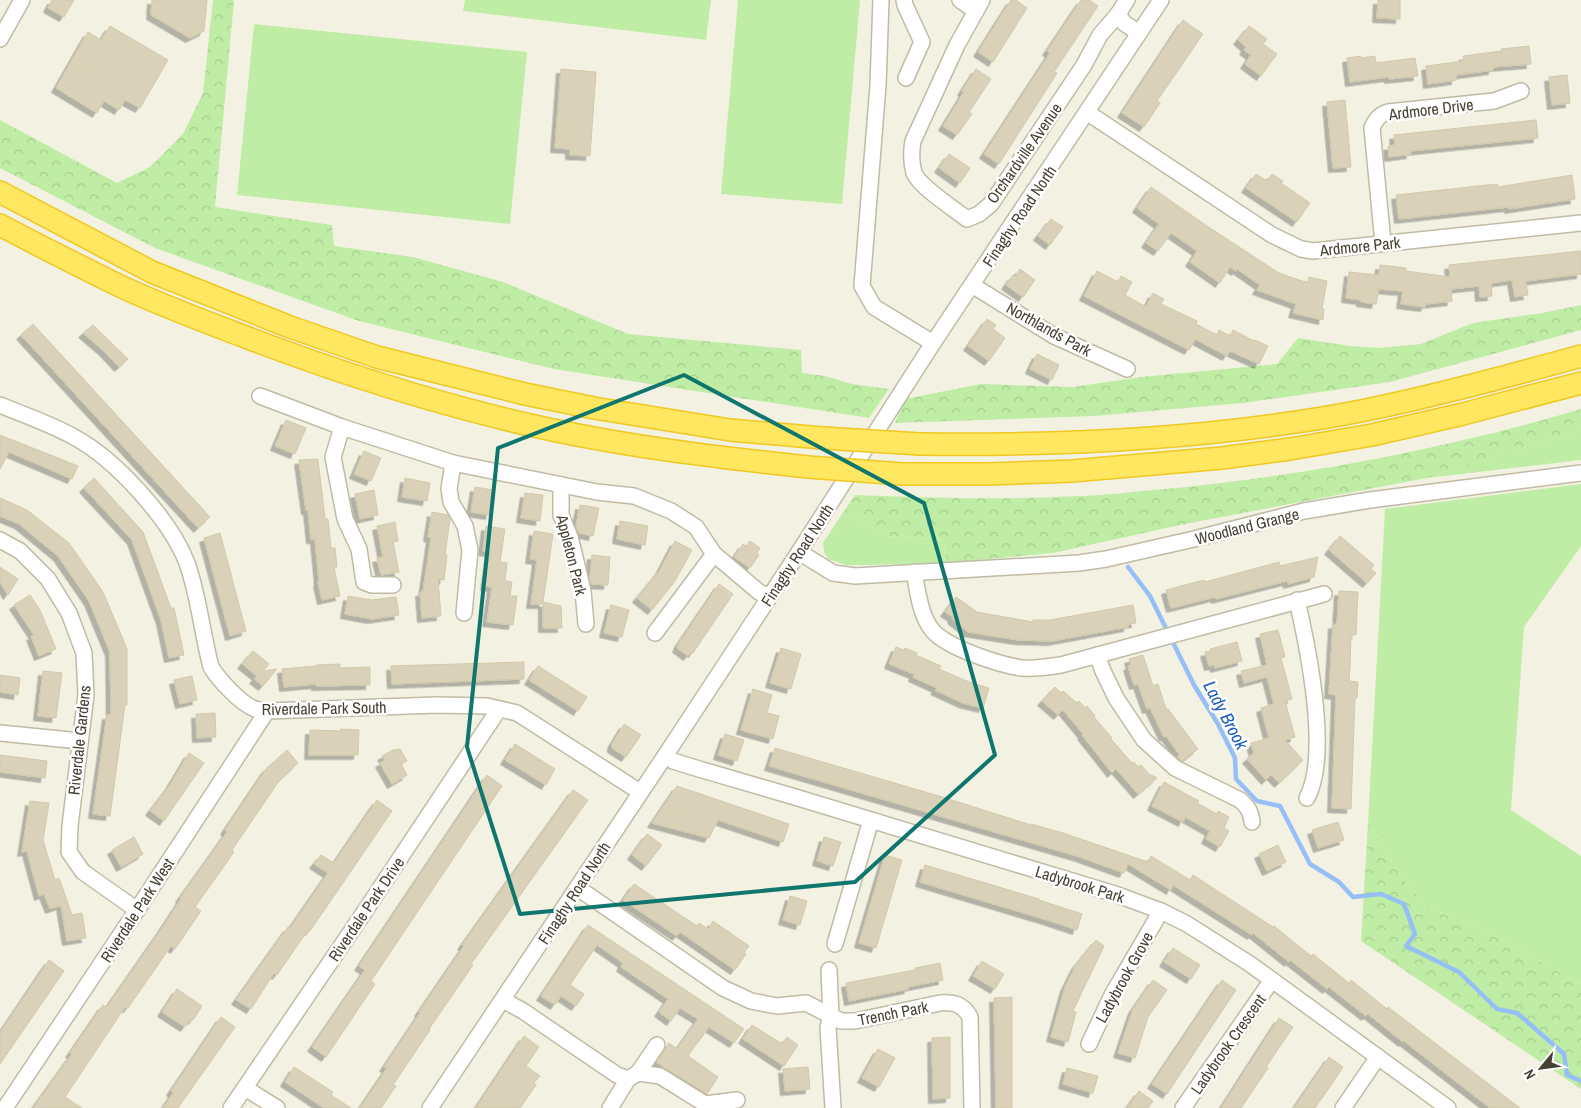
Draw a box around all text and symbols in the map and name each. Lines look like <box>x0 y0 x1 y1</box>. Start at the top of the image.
street label: Ardmore Drive <box>1386 93 1475 125</box>
street label: Orchardville Avenue <box>981 98 1067 208</box>
street label: Finaghy Road North <box>977 161 1061 271</box>
street label: Ardmore Park <box>1318 231 1402 261</box>
street label: Northlands Park <box>1003 297 1096 362</box>
street label: Finaghy Road North <box>756 499 838 611</box>
street label: Woodland Grange <box>1193 502 1301 550</box>
street label: Appleton Park <box>551 511 593 598</box>
water label: Lady Brook <box>1197 676 1255 754</box>
street label: Riverdale Gardens <box>62 684 96 796</box>
street label: Riverdale Park South <box>261 696 387 720</box>
street label: Finaghy Road North <box>533 837 615 949</box>
street label: Riverdale Park Drive <box>323 852 409 966</box>
street label: Riverdale Park West <box>95 853 179 966</box>
street label: Ladybrook Park <box>1033 860 1128 908</box>
street label: Ladybrook Grove <box>1090 928 1158 1026</box>
street label: Ladybrook Crescent <box>1185 989 1271 1098</box>
street label: Trench Park <box>856 995 930 1031</box>
north arrow <box>1516 1043 1566 1093</box>
text: N <box>1520 1066 1540 1082</box>

